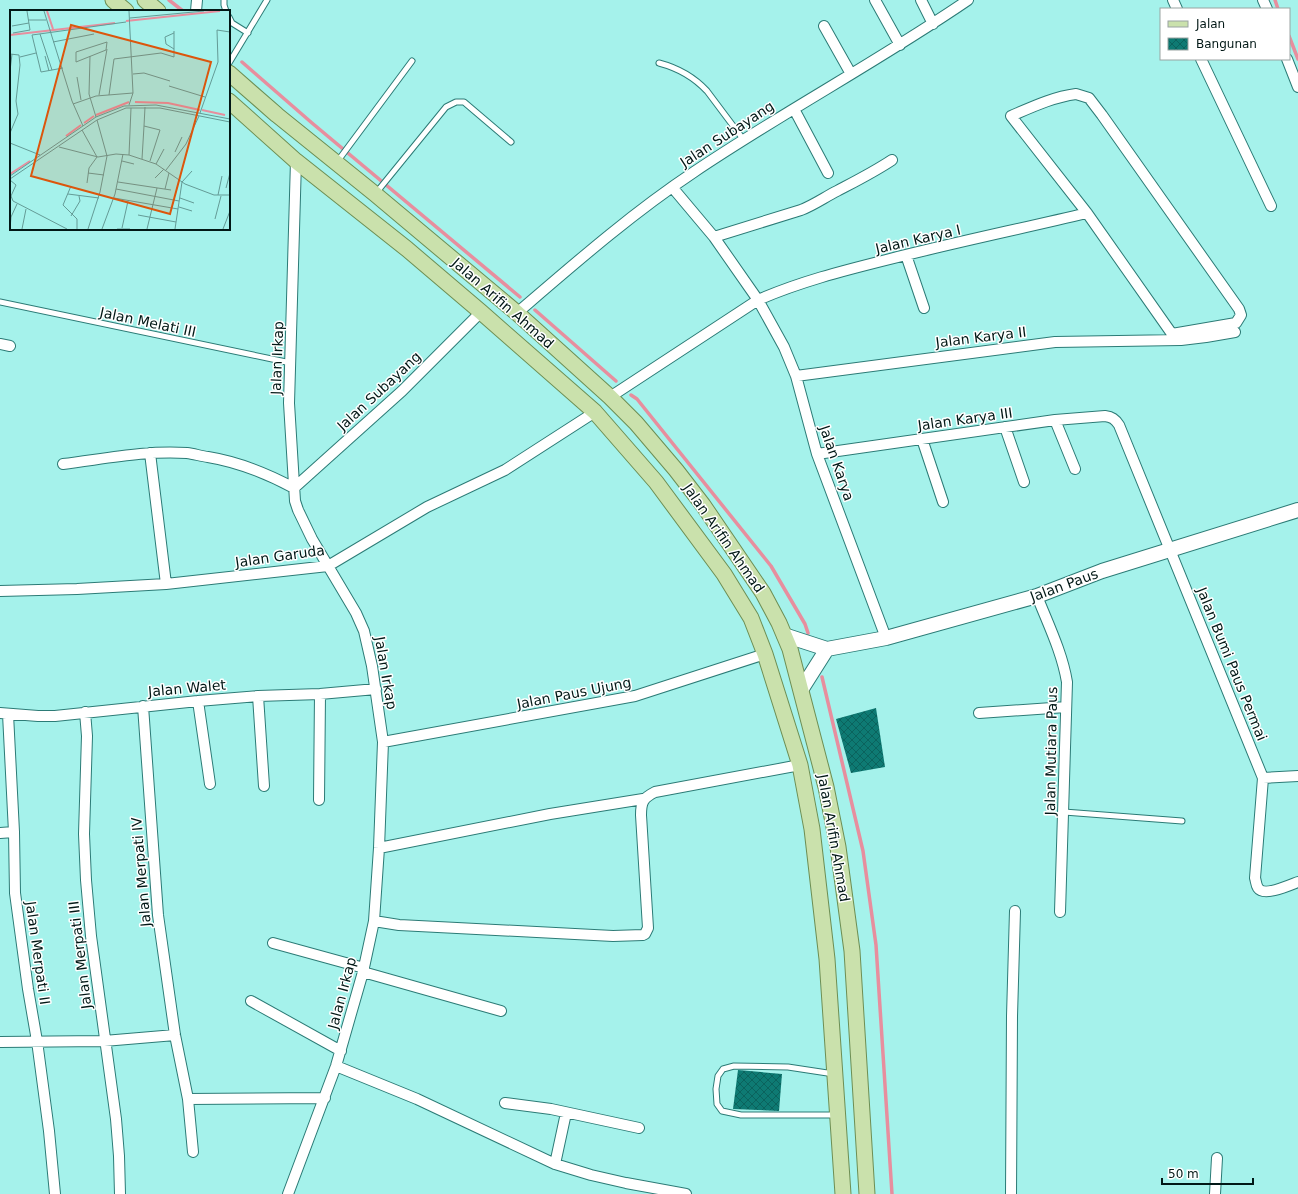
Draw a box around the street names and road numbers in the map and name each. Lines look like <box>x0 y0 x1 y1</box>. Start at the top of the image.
street label: Jalan Subayang <box>676 98 777 171</box>
street label: Jalan Karya I <box>873 221 962 257</box>
street label: Jalan Arifin Ahmad <box>448 254 557 351</box>
street label: Jalan Melati III <box>97 304 198 340</box>
street label: Jalan Irkap <box>268 321 286 396</box>
street label: Jalan Karya II <box>934 323 1027 351</box>
street label: Jalan Subayang <box>333 348 424 434</box>
street label: Jalan Karya III <box>916 404 1013 434</box>
street label: Jalan Karya <box>816 422 857 503</box>
street label: Jalan Arifin Ahmad <box>680 480 768 596</box>
street label: Jalan Garuda <box>233 542 326 570</box>
street label: Jalan Paus <box>1027 565 1100 605</box>
street label: Jalan Bumi Paus Permai <box>1193 584 1270 743</box>
street label: Jalan Irkap <box>372 634 400 711</box>
street label: Jalan Paus Ujung <box>514 674 633 712</box>
street label: Jalan Walet <box>146 677 227 699</box>
street label: Jalan Mutiara Paus <box>1042 686 1060 817</box>
street label: Jalan Arifin Ahmad <box>815 772 853 903</box>
street label: Jalan Merpati IV <box>128 816 154 928</box>
street label: Jalan Merpati II <box>23 899 53 1006</box>
street label: Jalan Merpati III <box>65 900 95 1011</box>
street label: Jalan Irkap <box>324 955 359 1032</box>

